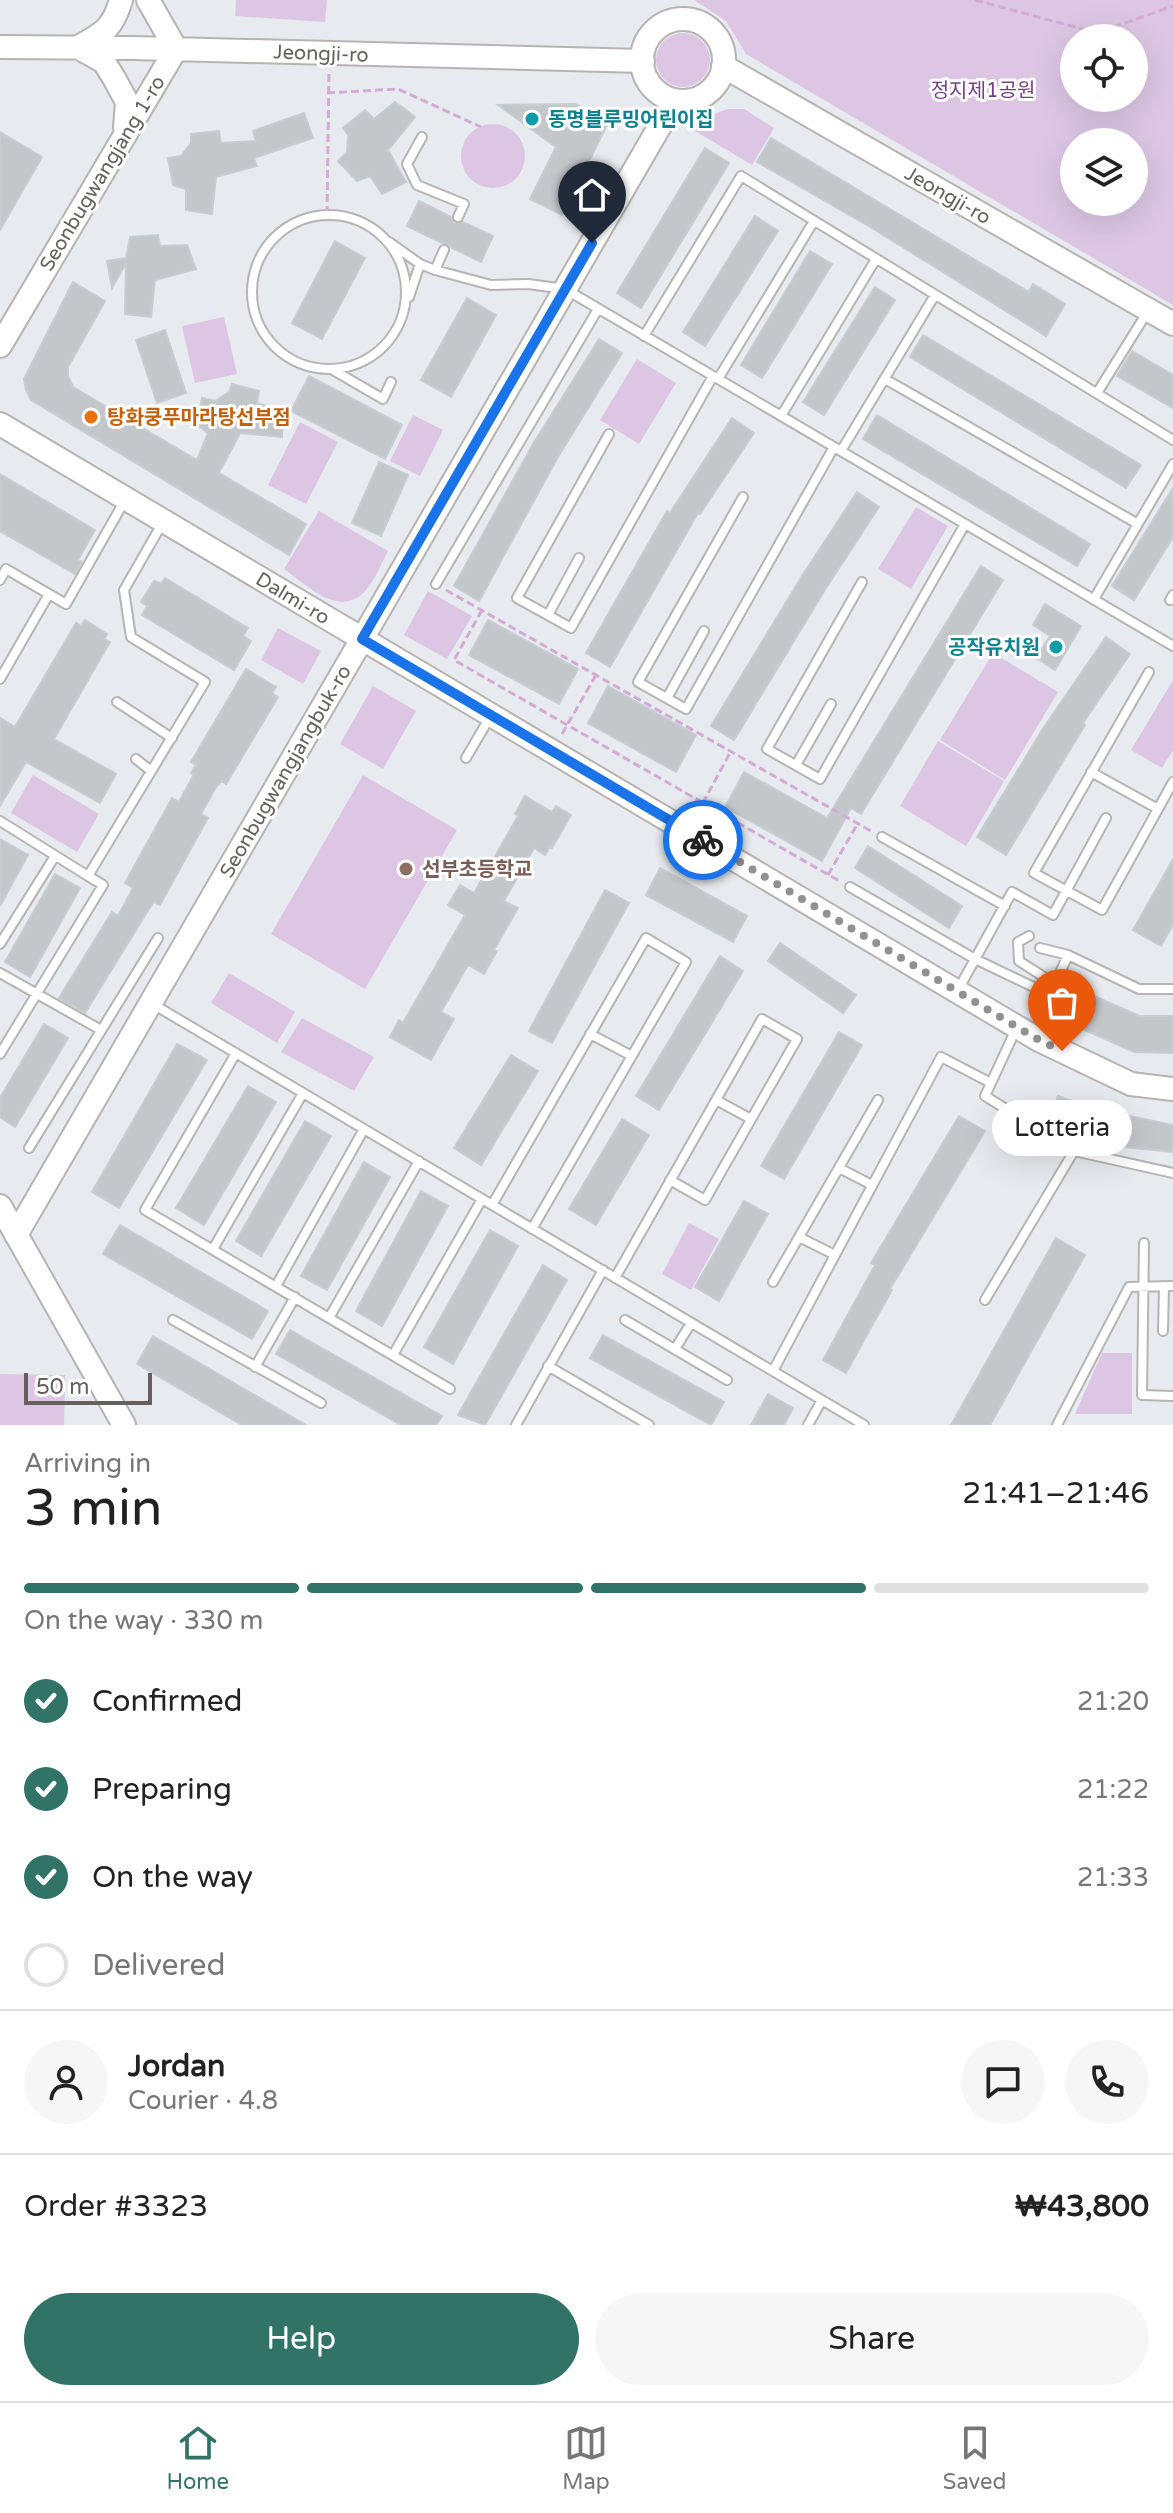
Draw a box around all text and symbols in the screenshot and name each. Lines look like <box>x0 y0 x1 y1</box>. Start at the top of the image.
map controls <box>1060 24 1148 216</box>
button: locate <box>1060 24 1148 112</box>
street label: Jeongji-ro <box>273 40 369 68</box>
street label: Seonbugwangjang 1-ro <box>35 71 171 276</box>
park label: 정지제1공원 <box>931 79 1035 103</box>
place label: 동명블루밍어린이집 <box>548 108 714 132</box>
marker: 동명블루밍어린이집 <box>523 110 541 128</box>
button: layers <box>1060 128 1148 216</box>
pin <box>558 161 626 243</box>
street label: Jeongji-ro <box>900 162 995 230</box>
icon: home <box>570 173 614 217</box>
place label: 탕화쿵푸마라탕선부점 <box>107 406 291 430</box>
marker: 탕화쿵푸마라탕선부점 <box>82 408 100 426</box>
street label: Dalmi-ro <box>251 567 334 630</box>
place label: 공작유치원 <box>948 636 1040 660</box>
marker: 공작유치원 <box>1047 638 1065 656</box>
street label: Seonbugwangjangbuk-ro <box>215 661 357 882</box>
courier <box>663 800 743 880</box>
icon: bike <box>681 818 725 862</box>
place label: 선부초등학교 <box>422 858 532 882</box>
marker: 선부초등학교 <box>397 860 415 878</box>
pin <box>1028 969 1096 1051</box>
icon: bag <box>1040 981 1084 1025</box>
callout: Lotteria <box>992 1099 1132 1155</box>
text: Lotteria <box>1014 1112 1110 1143</box>
scale bar <box>24 1369 152 1405</box>
text: 50 m <box>36 1374 90 1400</box>
text: Arriving in <box>24 1448 151 1479</box>
text: 21:41–21:46 <box>962 1475 1149 1512</box>
text: 3 min <box>24 1477 163 1540</box>
text: On the way · 330 m <box>24 1605 263 1636</box>
icon: check <box>24 1679 68 1723</box>
text: Confirmed <box>92 1683 243 1720</box>
text: 21:20 <box>1077 1686 1149 1717</box>
icon: check <box>24 1767 68 1811</box>
text: Preparing <box>92 1771 232 1808</box>
text: 21:22 <box>1077 1774 1149 1805</box>
icon: check <box>24 1855 68 1899</box>
text: On the way <box>92 1859 253 1896</box>
text: 21:33 <box>1077 1862 1149 1893</box>
text: Delivered <box>92 1947 226 1984</box>
button: person <box>24 2040 108 2124</box>
button: chat <box>961 2040 1045 2124</box>
button: phone <box>1065 2040 1149 2124</box>
text: Jordan <box>128 2048 225 2085</box>
text: Courier · 4.8 <box>128 2085 278 2116</box>
text: Order #3323 <box>24 2188 208 2225</box>
text: ₩43,800 <box>1015 2188 1149 2225</box>
button: Help <box>24 2293 579 2385</box>
button: Share <box>595 2293 1149 2385</box>
tab: Home <box>167 2421 229 2495</box>
tab: Map <box>562 2421 610 2495</box>
tab: Saved <box>943 2421 1006 2495</box>

